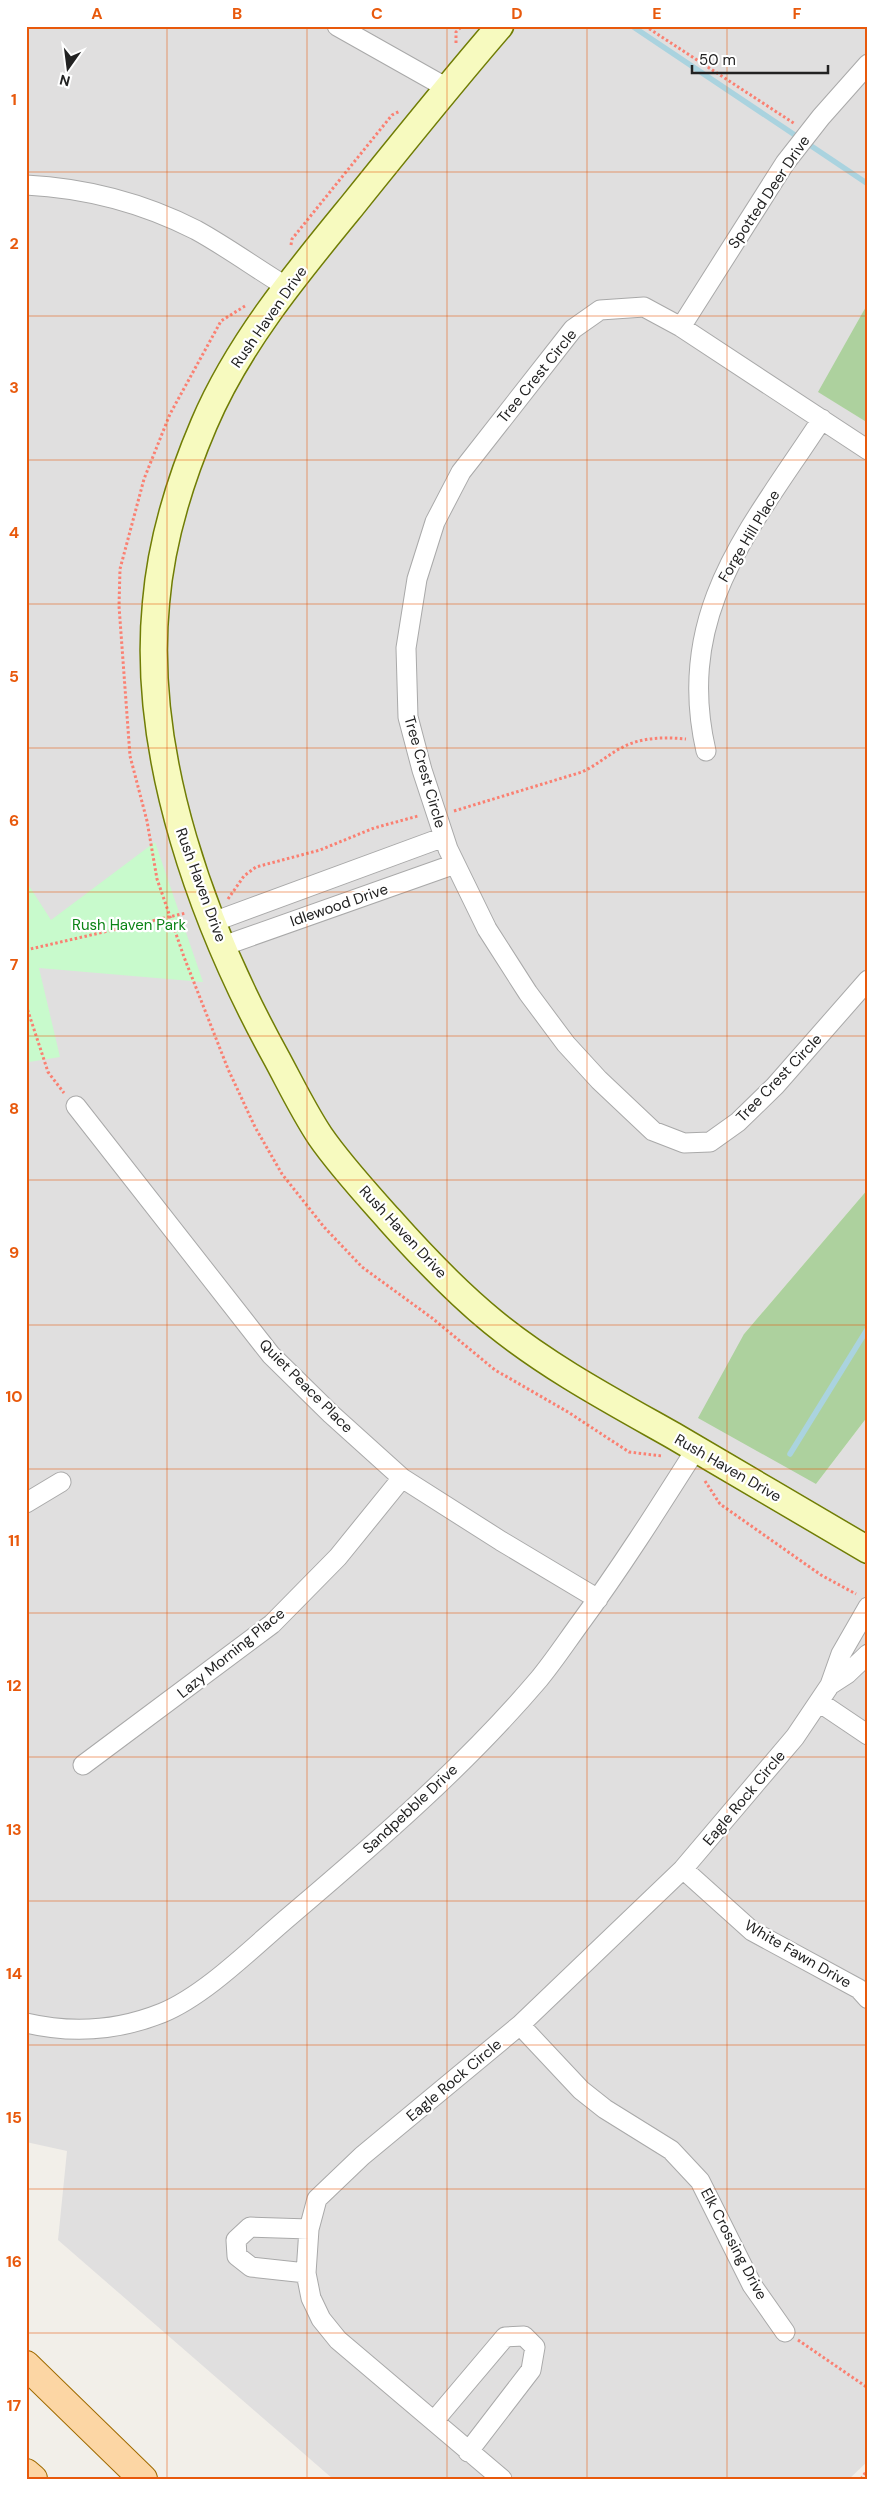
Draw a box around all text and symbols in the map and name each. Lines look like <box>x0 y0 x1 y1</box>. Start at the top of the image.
text: A <box>91 3 103 24</box>
text: B <box>232 3 242 24</box>
text: C <box>371 3 383 24</box>
text: D <box>511 3 523 24</box>
text: E <box>652 3 662 24</box>
text: F <box>793 3 802 24</box>
north arrow <box>42 42 92 92</box>
scale bar <box>692 42 828 74</box>
text: 50 m <box>699 50 736 70</box>
text: N <box>58 71 72 91</box>
text: 1 <box>11 89 17 110</box>
street label: Spotted Deer Drive <box>724 131 814 253</box>
text: 2 <box>9 233 19 254</box>
street label: Rush Haven Drive <box>226 262 312 372</box>
street label: Tree Crest Circle <box>493 325 581 427</box>
text: 3 <box>9 377 19 398</box>
street label: Forge Hill Place <box>714 486 784 586</box>
text: 4 <box>9 522 19 543</box>
text: 5 <box>9 666 19 687</box>
street label: Tree Crest Circle <box>399 714 451 830</box>
text: 6 <box>9 810 19 831</box>
street label: Rush Haven Drive <box>171 825 231 945</box>
street label: Idlewood Drive <box>287 879 391 931</box>
park label: Rush Haven Park <box>72 915 186 935</box>
text: 7 <box>10 954 19 975</box>
street label: Tree Crest Circle <box>732 1030 826 1126</box>
text: 8 <box>9 1098 19 1119</box>
street label: Rush Haven Drive <box>355 1181 451 1283</box>
text: 9 <box>9 1242 19 1263</box>
street label: Quiet Peace Place <box>255 1335 357 1437</box>
text: 10 <box>5 1386 23 1407</box>
street label: Rush Haven Drive <box>671 1429 785 1507</box>
text: 11 <box>8 1530 20 1551</box>
street label: Lazy Morning Place <box>173 1603 289 1703</box>
text: 12 <box>6 1675 22 1696</box>
street label: Eagle Rock Circle <box>698 1746 790 1850</box>
street label: Sandpebble Drive <box>358 1760 462 1858</box>
text: 13 <box>6 1819 22 1840</box>
street label: White Fawn Drive <box>741 1915 855 1993</box>
text: 14 <box>6 1963 22 1984</box>
street label: Eagle Rock Circle <box>402 2034 506 2126</box>
text: 15 <box>6 2107 22 2128</box>
street label: Elk Crossing Drive <box>696 2185 772 2303</box>
text: 16 <box>6 2251 22 2272</box>
text: 17 <box>7 2395 22 2416</box>

